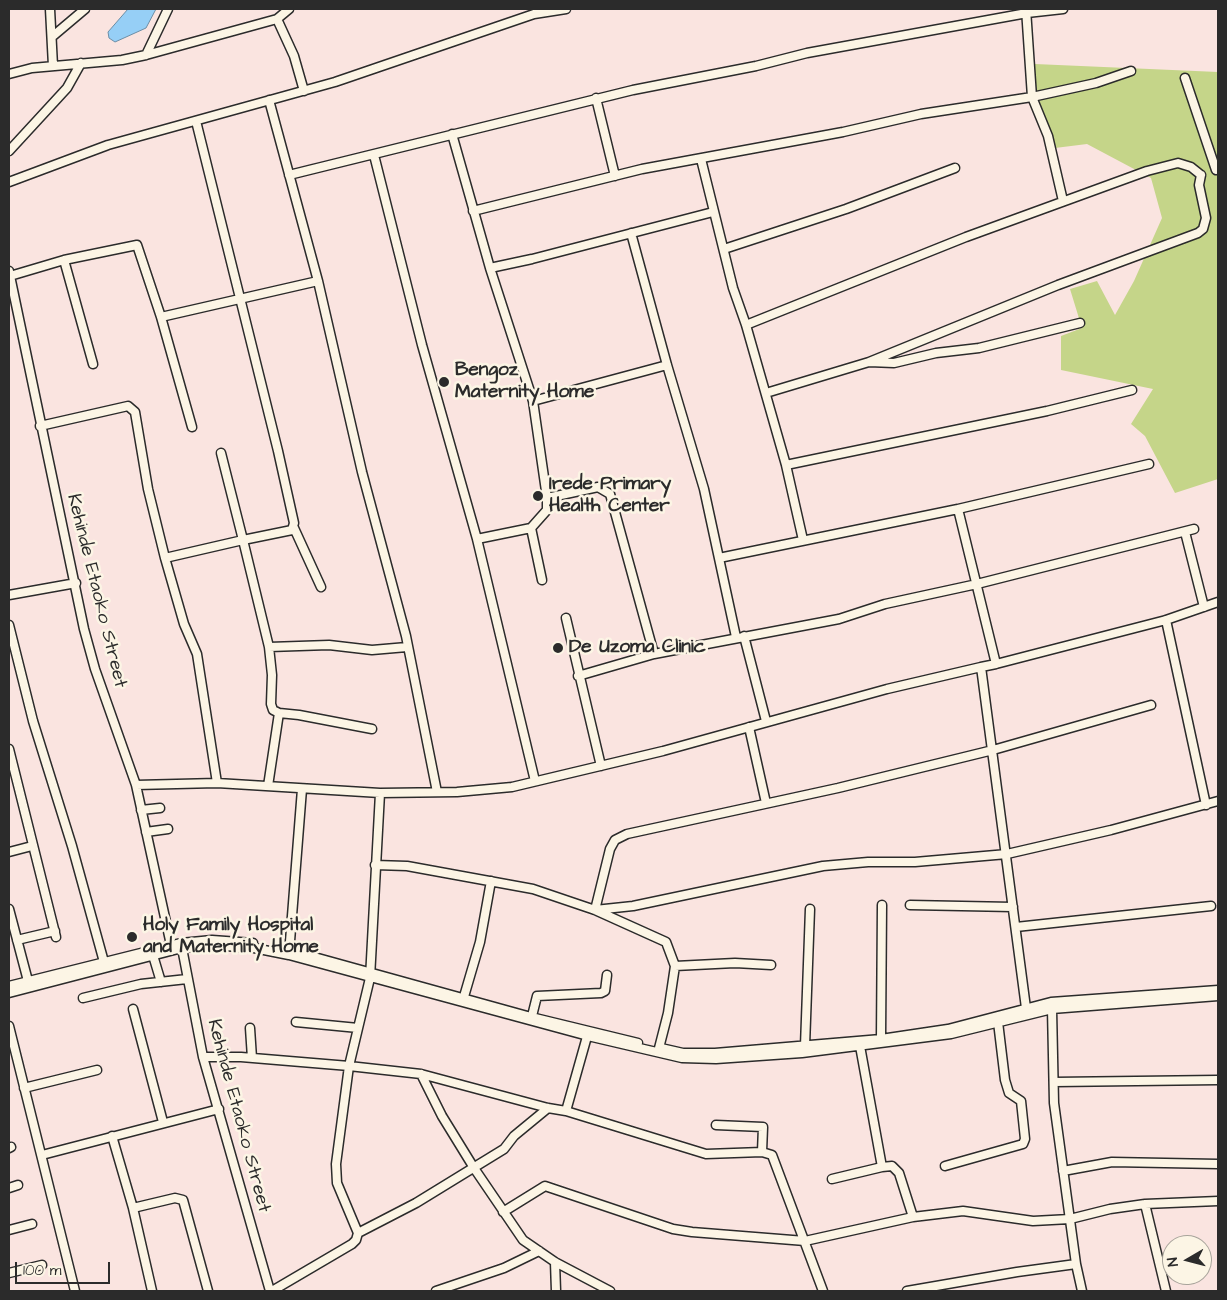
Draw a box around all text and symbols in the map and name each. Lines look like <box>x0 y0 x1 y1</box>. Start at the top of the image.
place label: Bengoz Maternity Home <box>455 360 594 404</box>
marker: Bengoz Maternity Home <box>437 375 451 389</box>
place label: Irede Primary Health Center <box>549 474 671 518</box>
marker: Irede Primary Health Center <box>531 489 545 503</box>
street label: Kehinde Etaoko Street <box>61 492 131 690</box>
place label: De Uzoma Clinic <box>569 637 706 659</box>
marker: De Uzoma Clinic <box>551 641 565 655</box>
place label: Holy Family Hospital and Maternity Home <box>143 915 319 959</box>
marker: Holy Family Hospital and Maternity Home <box>125 930 139 944</box>
street label: Kehinde Etaoko Street <box>201 1017 275 1215</box>
north arrow <box>1162 1235 1212 1285</box>
scale bar <box>18 1252 112 1284</box>
text: N <box>1163 1256 1184 1268</box>
text: 100 m <box>23 1260 62 1281</box>

